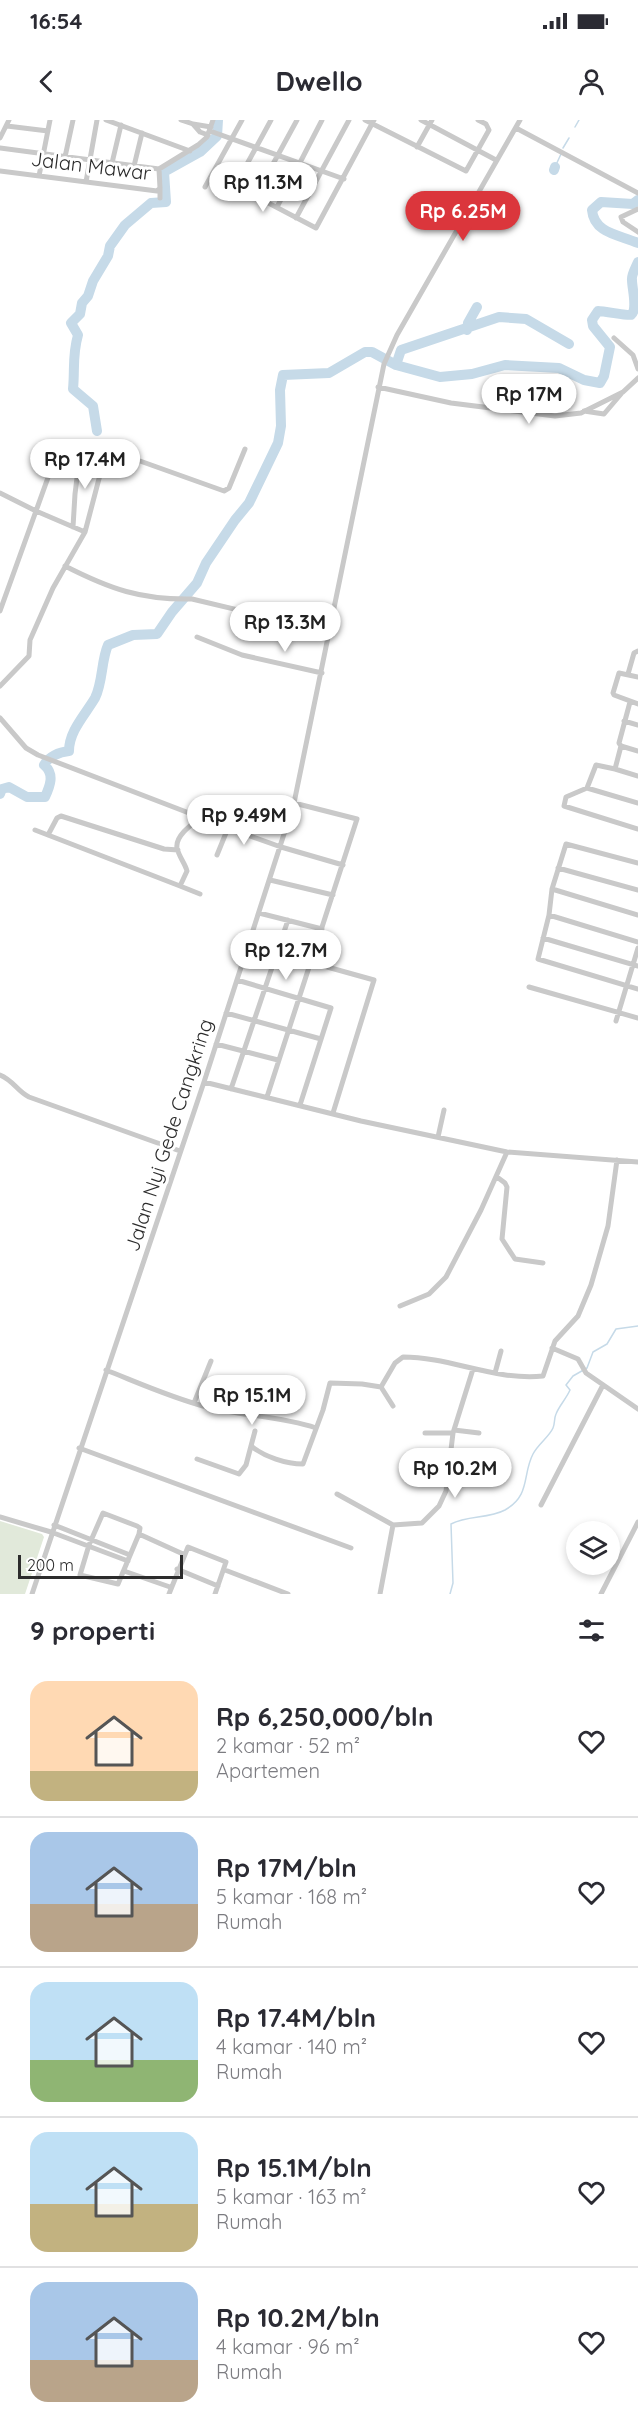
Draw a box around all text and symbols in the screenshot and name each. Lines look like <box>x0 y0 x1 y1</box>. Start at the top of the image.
text: 16:54 <box>30 7 82 35</box>
text: Dwello <box>275 64 363 98</box>
icon: back <box>30 65 63 98</box>
icon: person <box>575 65 608 98</box>
street label: Jalan Mawar <box>30 146 153 185</box>
pin: Rp 11.3M <box>201 162 325 213</box>
text: Rp 11.3M <box>223 169 303 194</box>
pin: Rp 6.25M <box>401 191 525 242</box>
text: Rp 6.25M <box>419 198 507 223</box>
pin: Rp 17M <box>480 374 578 425</box>
text: Rp 17M <box>495 381 563 406</box>
pin: Rp 17.4M <box>23 439 147 490</box>
text: Rp 17.4M <box>44 446 126 471</box>
pin: Rp 13.3M <box>223 602 347 653</box>
text: Rp 13.3M <box>244 609 326 634</box>
pin: Rp 9.49M <box>182 795 306 846</box>
text: Rp 9.49M <box>201 802 287 827</box>
pin: Rp 12.7M <box>224 930 348 981</box>
text: Rp 12.7M <box>244 937 328 962</box>
street label: Jalan Nyi Gede Cangkring <box>119 1015 218 1254</box>
pin: Rp 15.1M <box>190 1375 314 1426</box>
text: Rp 15.1M <box>213 1382 291 1407</box>
pin: Rp 10.2M <box>393 1448 517 1499</box>
text: Rp 10.2M <box>413 1455 497 1480</box>
map controls <box>566 1521 620 1575</box>
button: layers <box>566 1521 620 1575</box>
scale bar <box>18 1552 183 1580</box>
text: 200 m <box>27 1555 74 1575</box>
text: 9 properti <box>30 1614 155 1647</box>
icon: filters <box>575 1614 608 1647</box>
text: Rp 6,250,000/bln <box>216 1700 433 1733</box>
icon: home <box>78 1705 150 1777</box>
icon: heart <box>575 1725 608 1758</box>
text: 2 kamar · 52 m² <box>216 1733 360 1758</box>
text: Apartemen <box>216 1758 320 1783</box>
text: Rp 17M/bln <box>216 1851 357 1884</box>
icon: home <box>78 1856 150 1928</box>
icon: heart <box>575 1876 608 1909</box>
text: 5 kamar · 168 m² <box>216 1884 367 1909</box>
text: Rumah <box>216 1909 282 1934</box>
text: Rp 17.4M/bln <box>216 2001 376 2034</box>
icon: home <box>78 2006 150 2078</box>
icon: heart <box>575 2026 608 2059</box>
text: 4 kamar · 140 m² <box>216 2034 367 2059</box>
text: Rumah <box>216 2059 282 2084</box>
text: Rp 15.1M/bln <box>216 2151 372 2184</box>
icon: home <box>78 2156 150 2228</box>
icon: heart <box>575 2176 608 2209</box>
text: 5 kamar · 163 m² <box>216 2184 367 2209</box>
text: Rumah <box>216 2209 282 2234</box>
text: Rp 10.2M/bln <box>216 2301 380 2334</box>
icon: home <box>78 2306 150 2378</box>
icon: heart <box>575 2326 608 2359</box>
text: 4 kamar · 96 m² <box>216 2334 360 2359</box>
text: Rumah <box>216 2359 282 2384</box>

